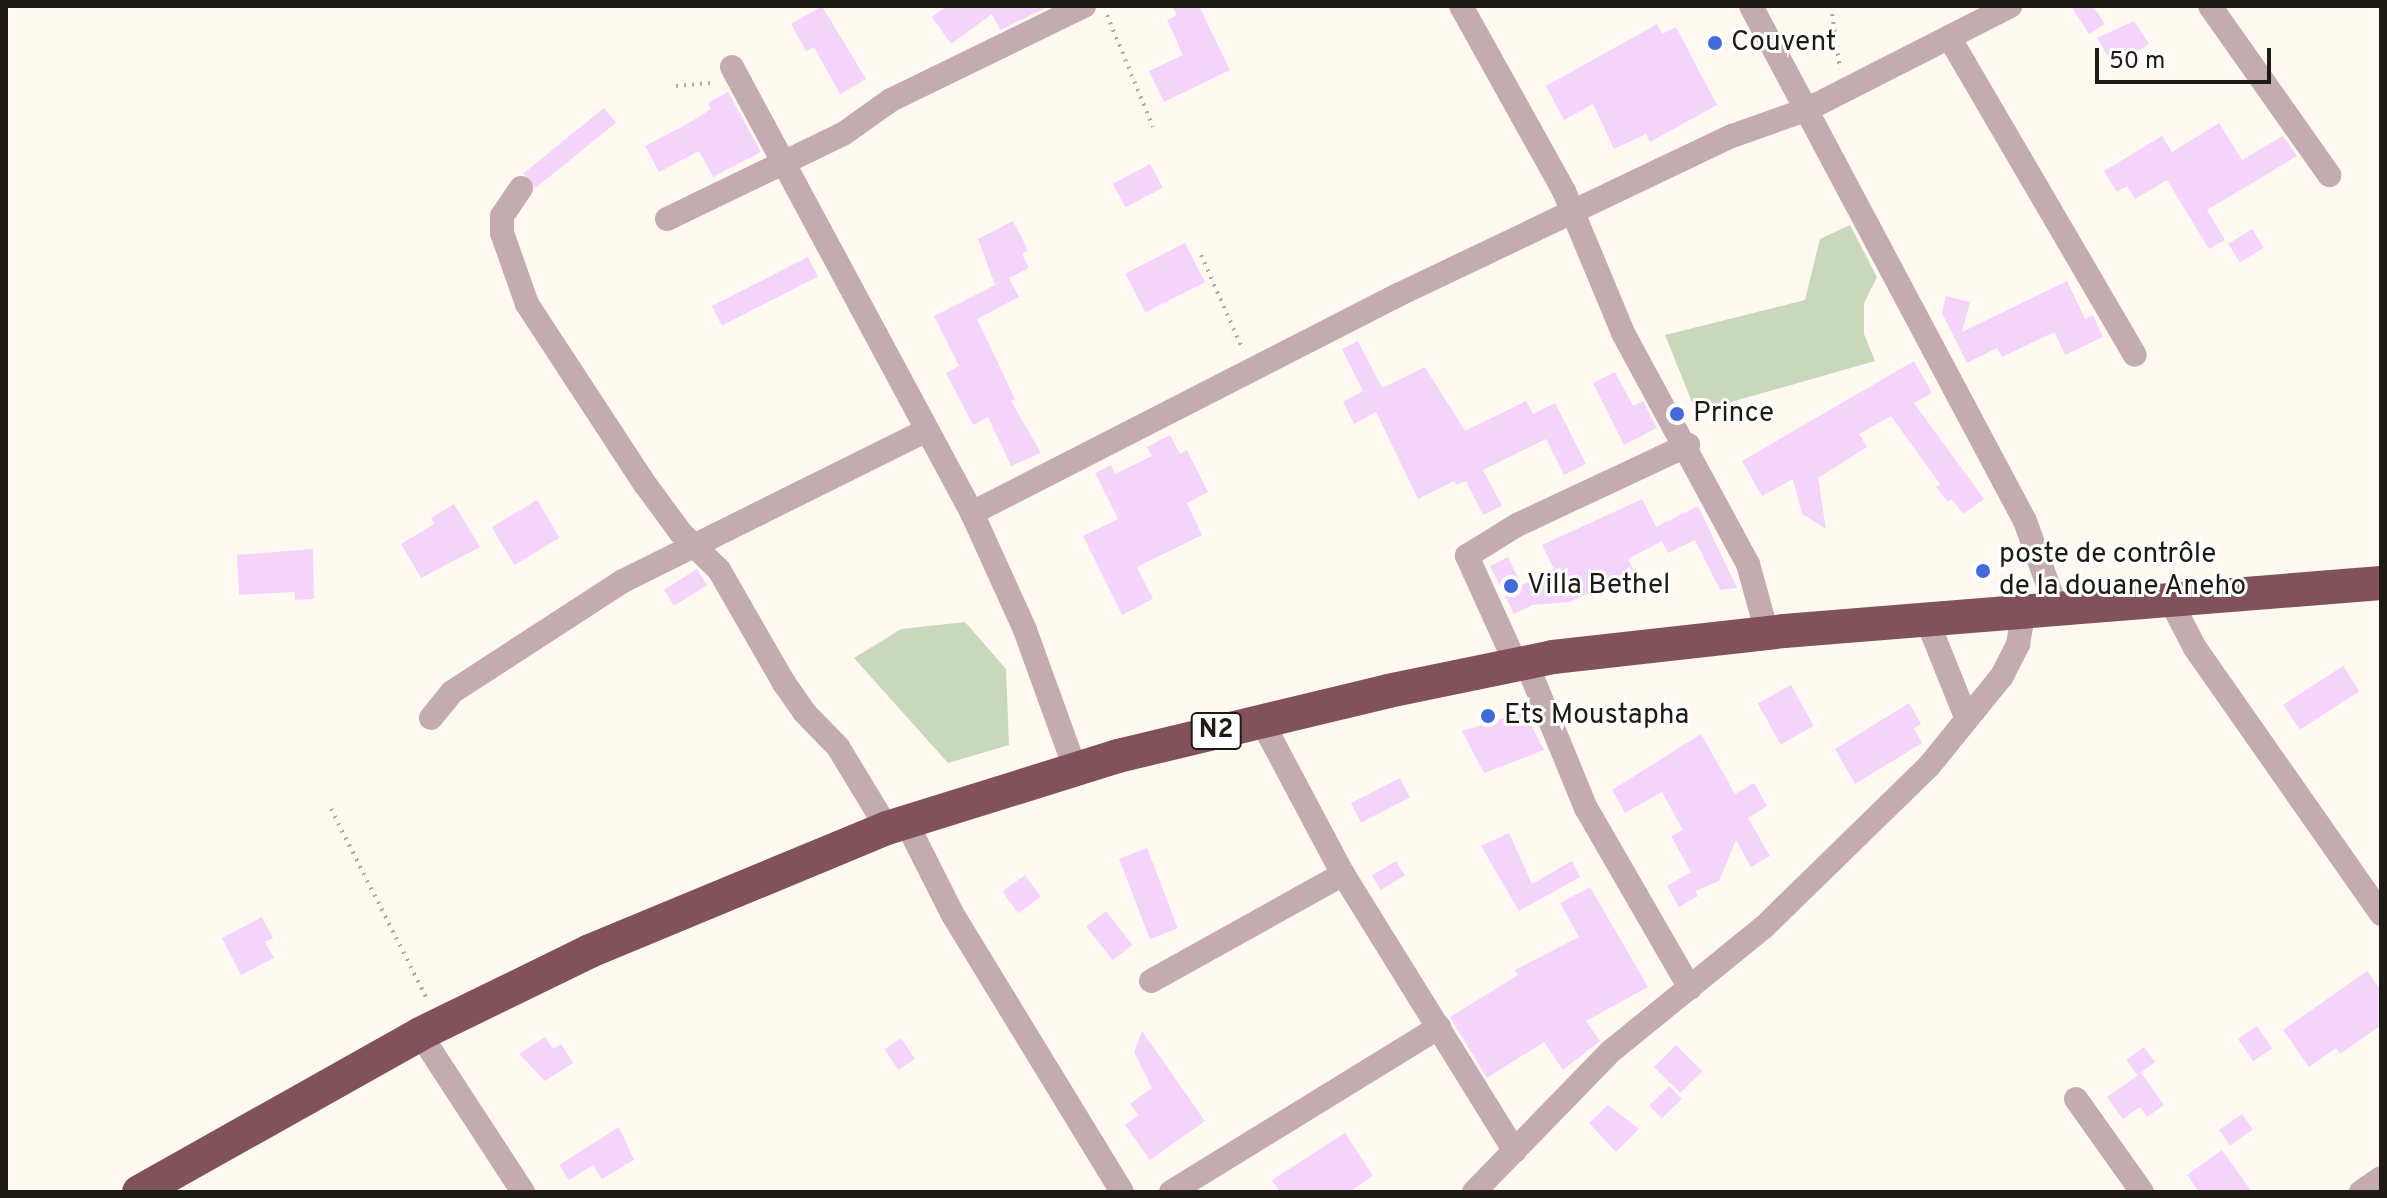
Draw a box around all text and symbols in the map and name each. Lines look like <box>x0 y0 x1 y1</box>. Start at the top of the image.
place label: Couvent <box>1731 26 1836 60</box>
scale bar <box>2099 32 2275 82</box>
marker: Couvent <box>1706 34 1724 52</box>
text: 50 m <box>2109 47 2165 77</box>
place label: Prince <box>1693 397 1774 431</box>
marker: Prince <box>1668 405 1686 423</box>
place label: poste de contrôle de la douane Aneho <box>1999 538 2247 604</box>
marker: poste de contrôle de la douane Aneho <box>1974 562 1992 580</box>
place label: Villa Bethel <box>1527 569 1670 603</box>
marker: Villa Bethel <box>1502 577 1520 595</box>
place label: Ets Moustapha <box>1504 699 1689 733</box>
marker: Ets Moustapha <box>1479 707 1497 725</box>
road number: N2 <box>1190 709 1242 753</box>

